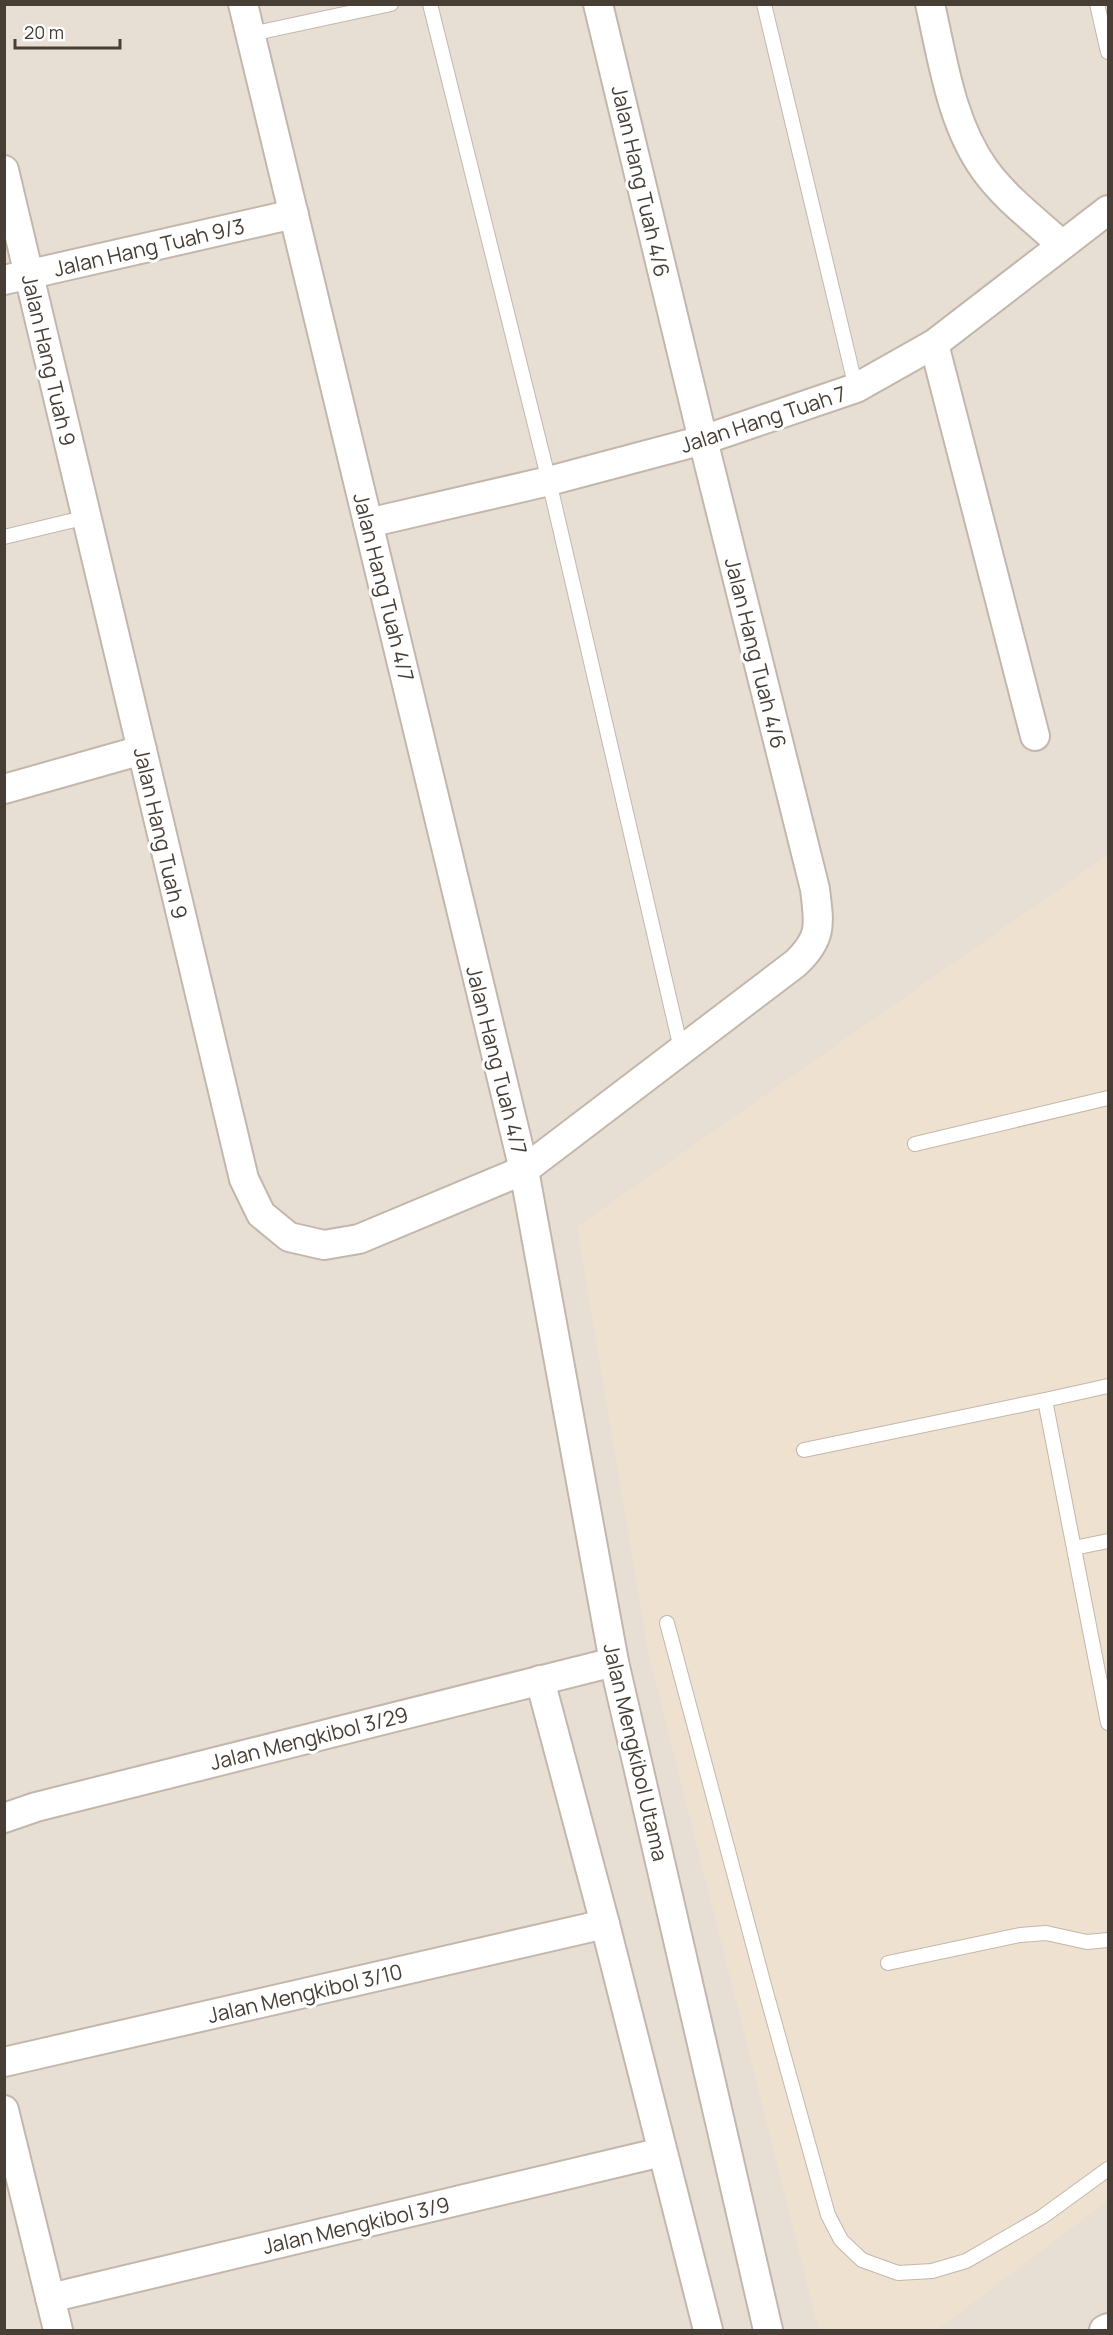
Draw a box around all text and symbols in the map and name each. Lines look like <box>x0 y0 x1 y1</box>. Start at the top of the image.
scale bar <box>15 12 120 50</box>
text: 20 m <box>24 20 64 44</box>
street label: Jalan Hang Tuah 4/6 <box>605 83 677 279</box>
street label: Jalan Hang Tuah 9/3 <box>51 211 247 283</box>
street label: Jalan Hang Tuah 9 <box>16 272 82 448</box>
street label: Jalan Hang Tuah 7 <box>677 379 849 459</box>
street label: Jalan Hang Tuah 4/7 <box>347 490 421 684</box>
street label: Jalan Hang Tuah 4/6 <box>719 555 793 751</box>
street label: Jalan Hang Tuah 9 <box>128 745 194 921</box>
street label: Jalan Hang Tuah 4/7 <box>460 963 534 1157</box>
street label: Jalan Mengkibol Utama <box>597 1640 675 1864</box>
street label: Jalan Mengkibol 3/29 <box>207 1700 411 1776</box>
street label: Jalan Mengkibol 3/10 <box>205 1957 405 2029</box>
street label: Jalan Mengkibol 3/9 <box>260 2190 452 2260</box>

